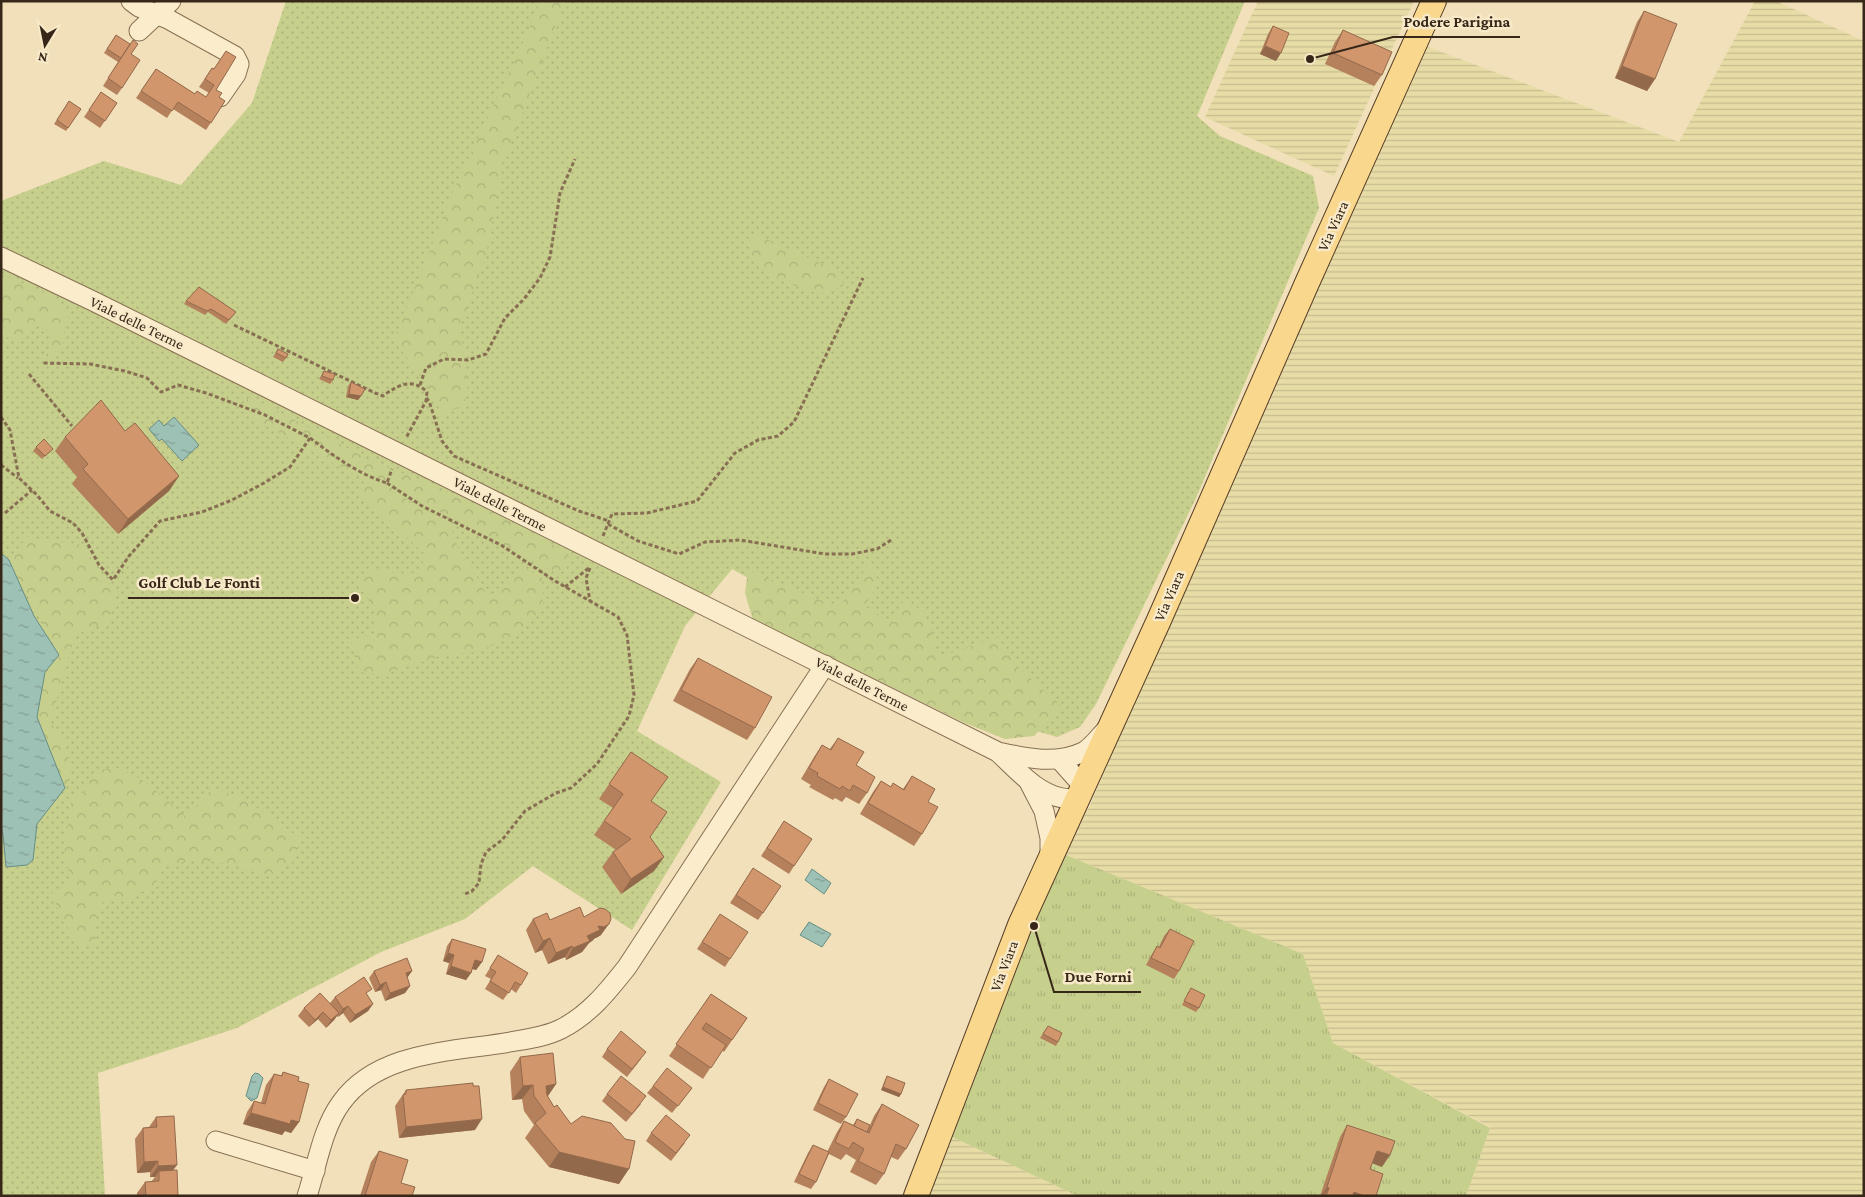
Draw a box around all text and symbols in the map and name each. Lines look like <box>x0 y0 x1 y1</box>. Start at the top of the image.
callout: Podere Parigina <box>1393 6 1520 37</box>
text: Podere Parigina <box>1404 13 1511 30</box>
north arrow <box>20 20 70 70</box>
text: N <box>36 49 49 67</box>
street label: Via Viara <box>1315 198 1352 253</box>
street label: Viale delle Terme <box>87 293 187 353</box>
street label: Viale delle Terme <box>451 474 550 535</box>
callout: Golf Club Le Fonti <box>128 567 270 598</box>
street label: Via Viara <box>1151 568 1187 624</box>
text: Golf Club Le Fonti <box>138 574 260 591</box>
street label: Viale delle Terme <box>813 654 912 715</box>
street label: Via Viara <box>987 938 1021 994</box>
callout: Due Forni <box>1054 961 1141 992</box>
text: Due Forni <box>1064 968 1132 985</box>

